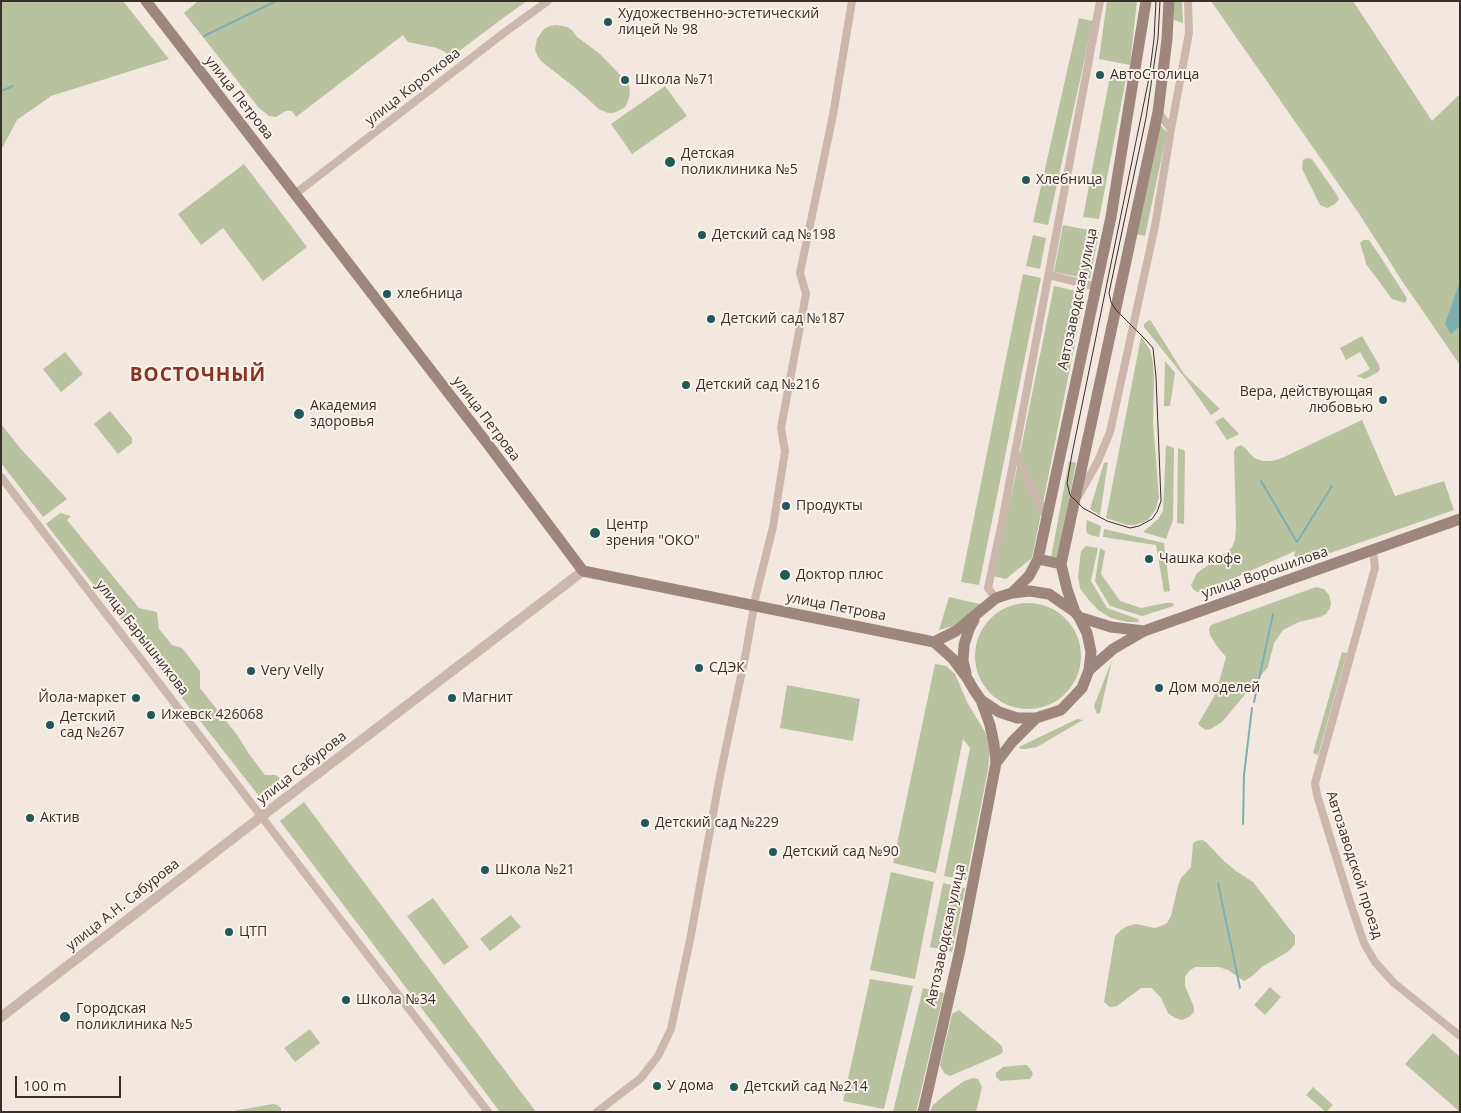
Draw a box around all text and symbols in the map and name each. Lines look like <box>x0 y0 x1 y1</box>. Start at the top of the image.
place label: Художественно-эстетический лицей № 98 <box>618 6 819 38</box>
marker: Художественно-эстетический лицей № 98 <box>602 16 614 28</box>
street label: улица Короткова <box>362 45 464 129</box>
street label: улица Петрова <box>201 53 277 143</box>
place label: АвтоСтолица <box>1110 67 1199 83</box>
marker: АвтоСтолица <box>1094 69 1106 81</box>
place label: Школа №71 <box>635 72 715 88</box>
marker: Школа №71 <box>619 74 631 86</box>
place label: Детская поликлиника №5 <box>681 146 798 178</box>
marker: Детская поликлиника №5 <box>663 155 677 169</box>
place label: Хлебница <box>1036 172 1103 188</box>
marker: Хлебница <box>1020 174 1032 186</box>
place label: Детский сад №198 <box>712 227 836 243</box>
street label: Автозаводская улица <box>1055 227 1101 371</box>
marker: Детский сад №198 <box>696 229 708 241</box>
place label: хлебница <box>397 286 463 302</box>
marker: хлебница <box>381 288 393 300</box>
place label: Детский сад №187 <box>721 311 845 327</box>
marker: Детский сад №187 <box>705 313 717 325</box>
district label: ВОСТОЧНЫЙ <box>129 365 267 387</box>
street label: улица Петрова <box>449 373 523 465</box>
place label: Детский сад №216 <box>696 377 820 393</box>
marker: Детский сад №216 <box>680 379 692 391</box>
place label: Вера, действующая любовью <box>1240 384 1373 417</box>
marker: Вера, действующая любовью <box>1377 394 1389 406</box>
place label: Академия здоровья <box>310 398 377 431</box>
marker: Академия здоровья <box>292 407 306 421</box>
place label: Продукты <box>796 498 863 514</box>
marker: Продукты <box>780 500 792 512</box>
place label: Центр зрения "ОКО" <box>606 517 700 550</box>
marker: Центр зрения "ОКО" <box>588 526 602 540</box>
street label: улица Ворошилова <box>1200 544 1330 602</box>
place label: Чашка кофе <box>1159 551 1241 567</box>
marker: Чашка кофе <box>1143 553 1155 565</box>
place label: Доктор плюс <box>796 567 883 583</box>
marker: Доктор плюс <box>778 568 792 582</box>
street label: улица Барышникова <box>92 577 192 699</box>
street label: улица Петрова <box>785 589 887 625</box>
place label: СДЭК <box>709 660 745 676</box>
marker: СДЭК <box>693 662 705 674</box>
place label: Very Velly <box>261 663 324 679</box>
marker: Very Velly <box>245 665 257 677</box>
place label: Дом моделей <box>1169 680 1260 696</box>
marker: Дом моделей <box>1153 682 1165 694</box>
place label: Йола-маркет <box>38 690 126 706</box>
place label: Магнит <box>462 690 513 706</box>
marker: Йола-маркет <box>130 692 142 704</box>
marker: Магнит <box>446 692 458 704</box>
place label: Ижевск 426068 <box>161 707 263 723</box>
place label: Детский сад №267 <box>60 709 124 742</box>
marker: Ижевск 426068 <box>145 709 157 721</box>
marker: Детский сад №267 <box>44 719 56 731</box>
street label: улица Сабурова <box>254 728 350 808</box>
street label: Автозаводской проезд <box>1322 789 1386 941</box>
place label: Актив <box>40 810 80 826</box>
marker: Актив <box>24 812 36 824</box>
place label: Детский сад №229 <box>655 815 779 831</box>
marker: Детский сад №229 <box>639 817 651 829</box>
place label: Детский сад №90 <box>783 844 899 860</box>
marker: Детский сад №90 <box>767 846 779 858</box>
street label: улица А.Н. Сабурова <box>63 856 183 954</box>
place label: Школа №21 <box>495 862 575 878</box>
street label: Автозаводская улица <box>923 863 969 1007</box>
marker: Школа №21 <box>479 864 491 876</box>
place label: ЦТП <box>239 924 267 940</box>
marker: ЦТП <box>223 926 235 938</box>
place label: Школа №34 <box>356 992 436 1008</box>
marker: Школа №34 <box>340 994 352 1006</box>
place label: Городская поликлиника №5 <box>76 1001 193 1034</box>
marker: Городская поликлиника №5 <box>58 1010 72 1024</box>
scale bar <box>18 1066 124 1098</box>
text: 100 m <box>23 1075 67 1095</box>
place label: У дома <box>667 1078 714 1094</box>
place label: Детский сад №214 <box>744 1079 868 1095</box>
marker: У дома <box>651 1080 663 1092</box>
marker: Детский сад №214 <box>728 1081 740 1093</box>

